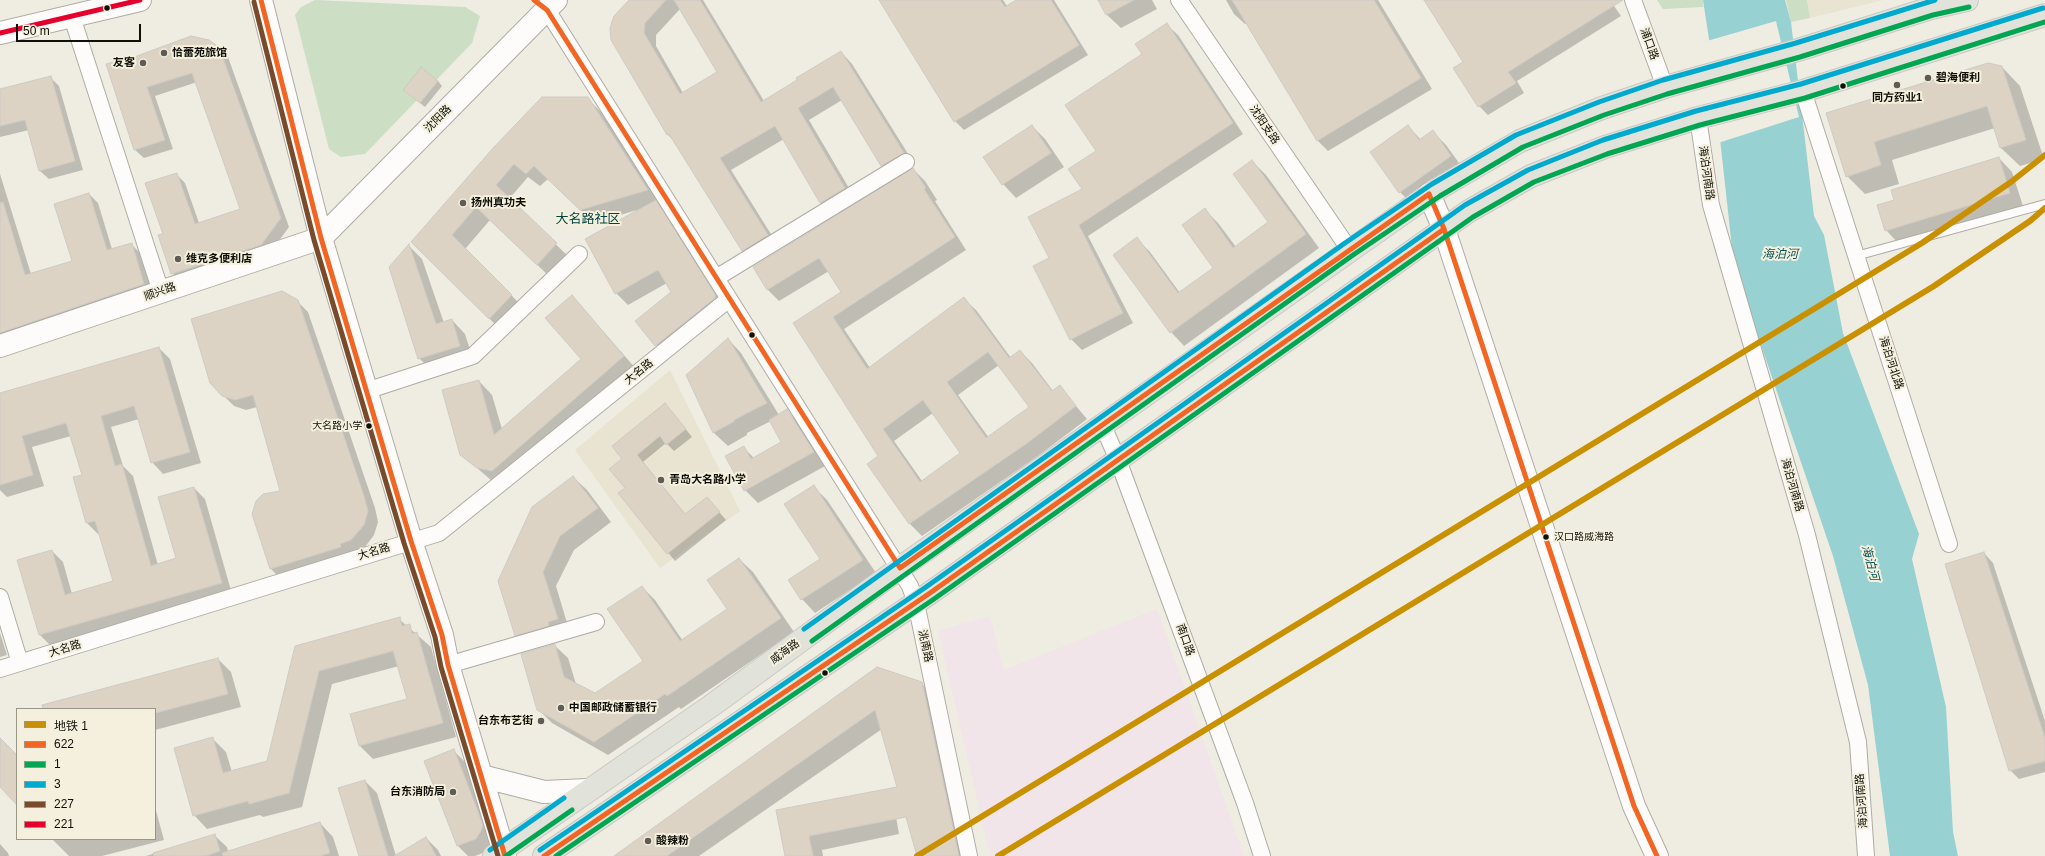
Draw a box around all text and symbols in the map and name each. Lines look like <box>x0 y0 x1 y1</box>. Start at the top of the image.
unlabelled marker <box>102 3 112 13</box>
scale bar <box>18 16 143 42</box>
text: 50 m <box>23 24 50 38</box>
street label: 浦口路 <box>1637 26 1661 62</box>
place label: 恰蕾苑旅馆 <box>172 46 227 60</box>
marker: 恰蕾苑旅馆 <box>159 48 169 58</box>
place label: 友客 <box>113 56 135 70</box>
marker: 友客 <box>138 58 148 68</box>
place label: 碧海便利 <box>1936 71 1980 85</box>
marker: 碧海便利 <box>1923 73 1933 83</box>
marker: 同方药业1 <box>1892 80 1902 90</box>
unlabelled marker <box>1838 81 1848 91</box>
place label: 同方药业1 <box>1872 91 1922 105</box>
street label: 沈阳路 <box>422 103 454 135</box>
street label: 沈阳支路 <box>1246 103 1282 147</box>
street label: 海泊河南路 <box>1696 145 1716 201</box>
place label: 扬州真功夫 <box>471 196 526 210</box>
marker: 扬州真功夫 <box>458 198 468 208</box>
district label: 大名路社区 <box>556 211 620 227</box>
water label: 海泊河 <box>1762 248 1798 262</box>
place label: 维克多便利店 <box>186 252 252 266</box>
marker: 维克多便利店 <box>173 254 183 264</box>
street label: 顺兴路 <box>142 280 178 304</box>
unlabelled marker <box>747 330 757 340</box>
street label: 海泊河北路 <box>1876 335 1906 391</box>
street label: 大名路 <box>622 356 656 388</box>
place label: 大名路小学 <box>312 420 362 432</box>
marker: 大名路小学 <box>364 421 374 431</box>
street label: 海泊河南路 <box>1778 457 1806 513</box>
place label: 青岛大名路小学 <box>669 473 746 487</box>
marker: 青岛大名路小学 <box>656 475 666 485</box>
place label: 汉口路威海路 <box>1554 531 1614 543</box>
marker: 汉口路威海路 <box>1541 532 1551 542</box>
street label: 大名路 <box>356 541 392 563</box>
water label: 海泊河 <box>1858 544 1882 582</box>
street label: 南口路 <box>1173 622 1197 658</box>
street label: 洮南路 <box>915 628 935 664</box>
street label: 威海路 <box>768 637 802 667</box>
street label: 大名路 <box>47 638 83 660</box>
unlabelled marker <box>820 668 830 678</box>
place label: 中国邮政储蓄银行 <box>569 701 657 715</box>
marker: 中国邮政储蓄银行 <box>556 703 566 713</box>
legend <box>16 708 156 840</box>
place label: 台东布艺街 <box>478 714 533 728</box>
marker: 台东布艺街 <box>536 716 546 726</box>
text: 地铁 1 <box>54 719 88 733</box>
text: 622 <box>54 737 74 751</box>
text: 1 <box>54 757 61 771</box>
street label: 海泊河南路 <box>1853 773 1871 829</box>
text: 3 <box>54 777 61 791</box>
place label: 台东消防局 <box>390 785 445 799</box>
marker: 台东消防局 <box>448 787 458 797</box>
text: 227 <box>54 797 74 811</box>
text: 221 <box>54 817 74 831</box>
place label: 酸辣粉 <box>656 834 689 848</box>
marker: 酸辣粉 <box>643 836 653 846</box>

